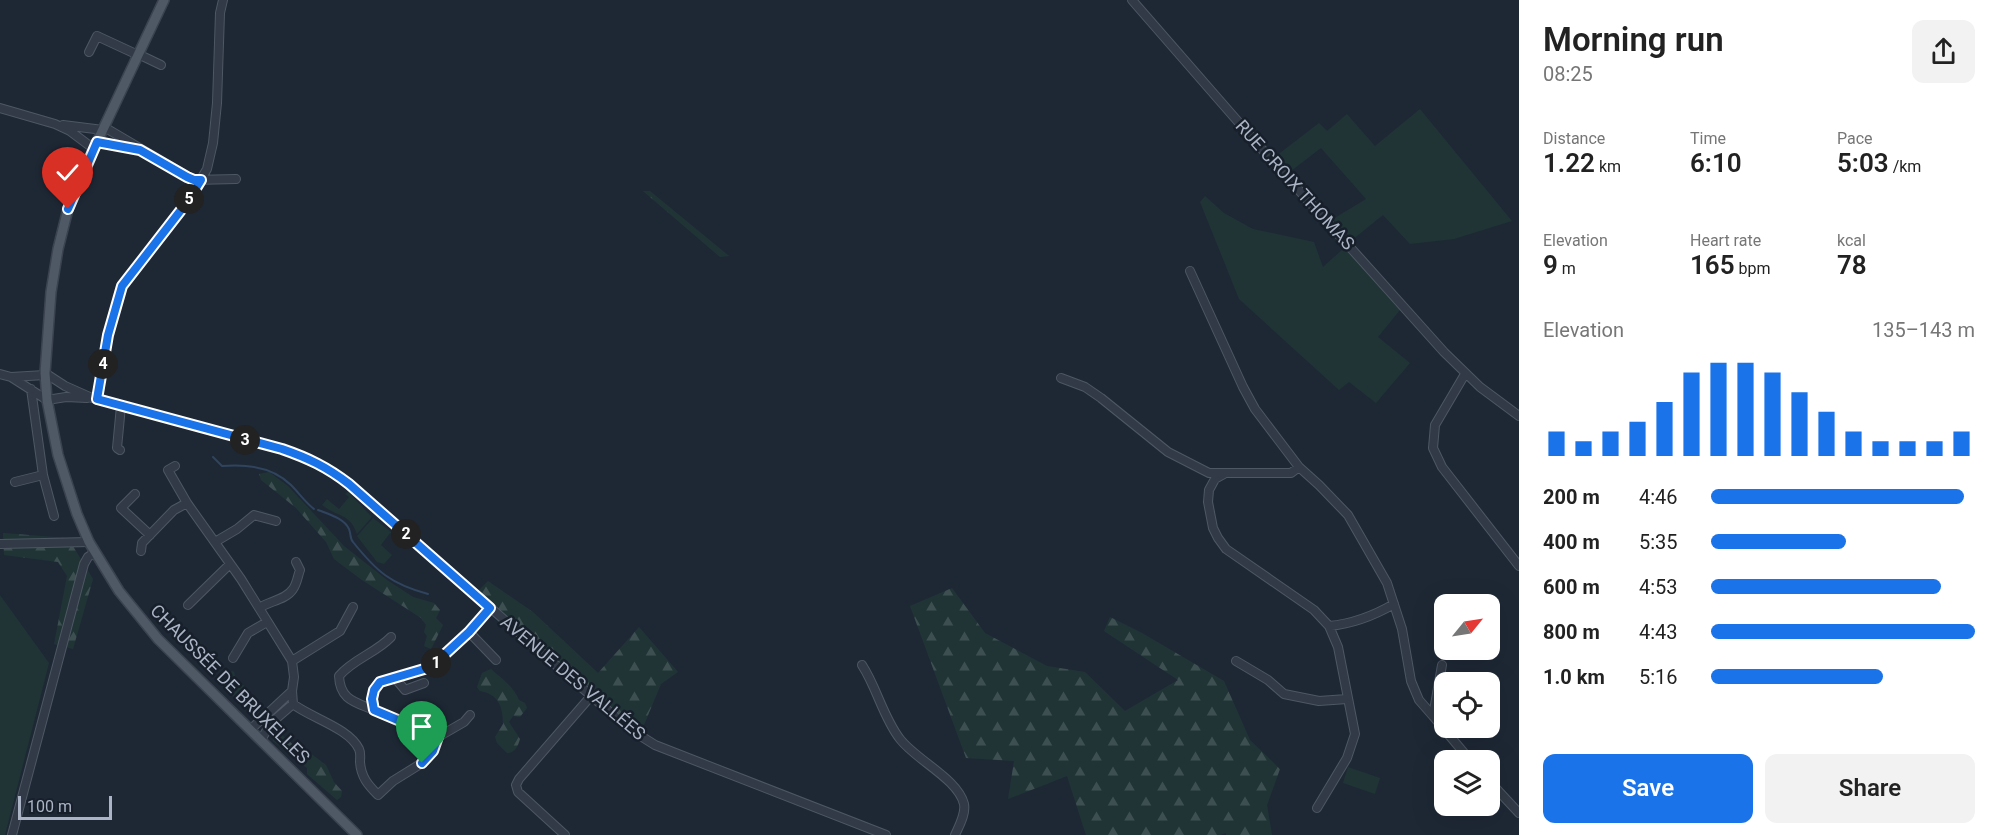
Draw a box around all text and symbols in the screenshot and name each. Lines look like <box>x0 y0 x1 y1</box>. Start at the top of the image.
text: Morning run <box>1543 20 1724 59</box>
button: share <box>1912 20 1975 83</box>
text: 08:25 <box>1543 62 1593 86</box>
street label: RUE CROIX THOMAS <box>1232 115 1359 254</box>
text: Distance <box>1543 129 1605 148</box>
text: Time <box>1690 129 1726 148</box>
text: Pace <box>1837 129 1873 148</box>
pin <box>42 147 93 209</box>
text: 1.22 <box>1543 148 1595 178</box>
text: 6:10 <box>1690 148 1742 178</box>
text: 5:03 <box>1837 148 1889 178</box>
icon: check <box>51 156 84 189</box>
text: km <box>1595 157 1621 176</box>
text: /km <box>1889 157 1921 176</box>
pin: 5 <box>174 184 204 214</box>
text: 5 <box>184 189 194 208</box>
text: Elevation <box>1543 231 1608 250</box>
text: Heart rate <box>1690 231 1761 250</box>
text: kcal <box>1837 231 1866 250</box>
text: 9 <box>1543 250 1558 280</box>
text: 165 <box>1690 250 1735 280</box>
text: 78 <box>1837 250 1867 280</box>
text: m <box>1558 259 1576 278</box>
text: bpm <box>1735 259 1771 278</box>
text: Elevation <box>1543 318 1624 342</box>
text: 135–143 m <box>1872 318 1975 342</box>
pin: 4 <box>88 349 118 379</box>
text: 4 <box>98 354 108 373</box>
pin: 3 <box>230 425 260 455</box>
text: 3 <box>240 430 250 449</box>
text: 200 m <box>1543 485 1600 509</box>
text: 4:46 <box>1639 485 1678 509</box>
pin: 2 <box>391 519 421 549</box>
text: 2 <box>401 524 411 543</box>
text: 400 m <box>1543 530 1600 554</box>
text: 5:35 <box>1639 530 1678 554</box>
text: 600 m <box>1543 575 1600 599</box>
text: 4:53 <box>1639 575 1678 599</box>
north arrow <box>1434 594 1500 660</box>
map controls <box>1434 594 1500 816</box>
street label: CHAUSSÉE DE BRUXELLES <box>146 600 315 768</box>
street label: AVENUE DES VALLÉES <box>497 611 650 744</box>
text: 800 m <box>1543 620 1600 644</box>
text: 4:43 <box>1639 620 1678 644</box>
pin: 1 <box>421 648 451 678</box>
text: 1 <box>431 653 441 672</box>
text: 1.0 km <box>1543 665 1605 689</box>
text: 5:16 <box>1639 665 1678 689</box>
button: locate <box>1434 672 1500 738</box>
pin <box>396 701 447 763</box>
icon: arrive <box>405 710 438 743</box>
button: layers <box>1434 750 1500 816</box>
button: Save <box>1543 754 1753 823</box>
button: Share <box>1765 754 1975 823</box>
scale bar <box>18 793 112 820</box>
text: 100 m <box>27 797 72 816</box>

